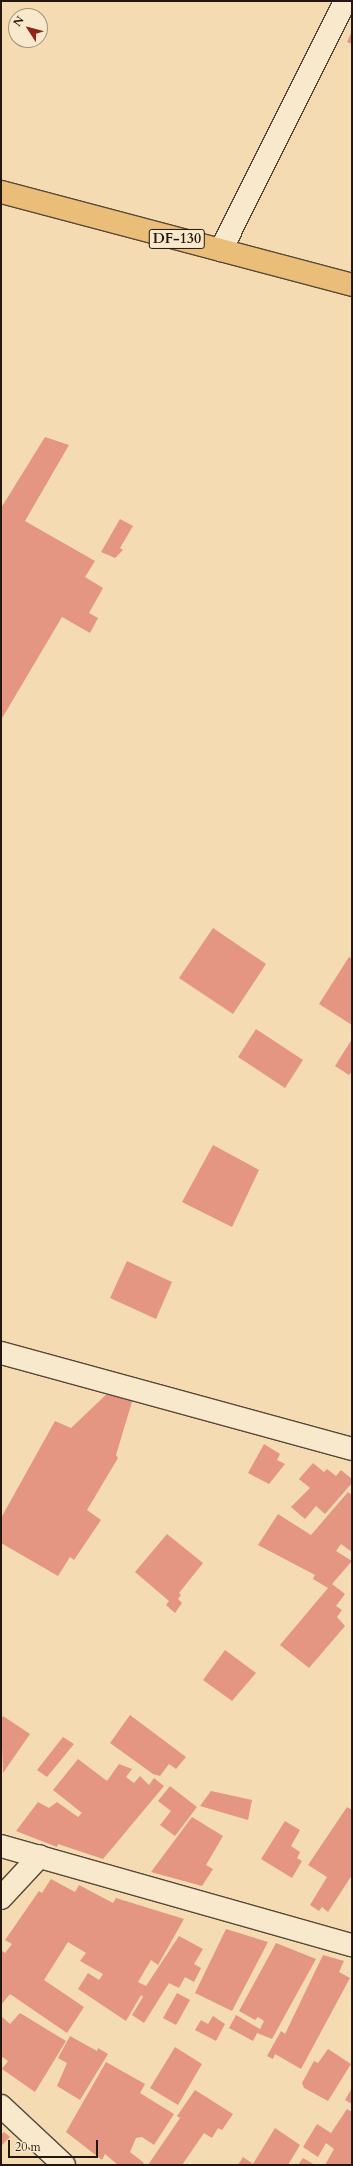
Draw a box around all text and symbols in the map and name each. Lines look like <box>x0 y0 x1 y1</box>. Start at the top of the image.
north arrow <box>8 8 48 48</box>
text: N <box>10 13 28 30</box>
road number: DF-130 <box>148 227 206 251</box>
scale bar <box>10 2132 100 2158</box>
text: 20 m <box>15 2139 41 2155</box>

